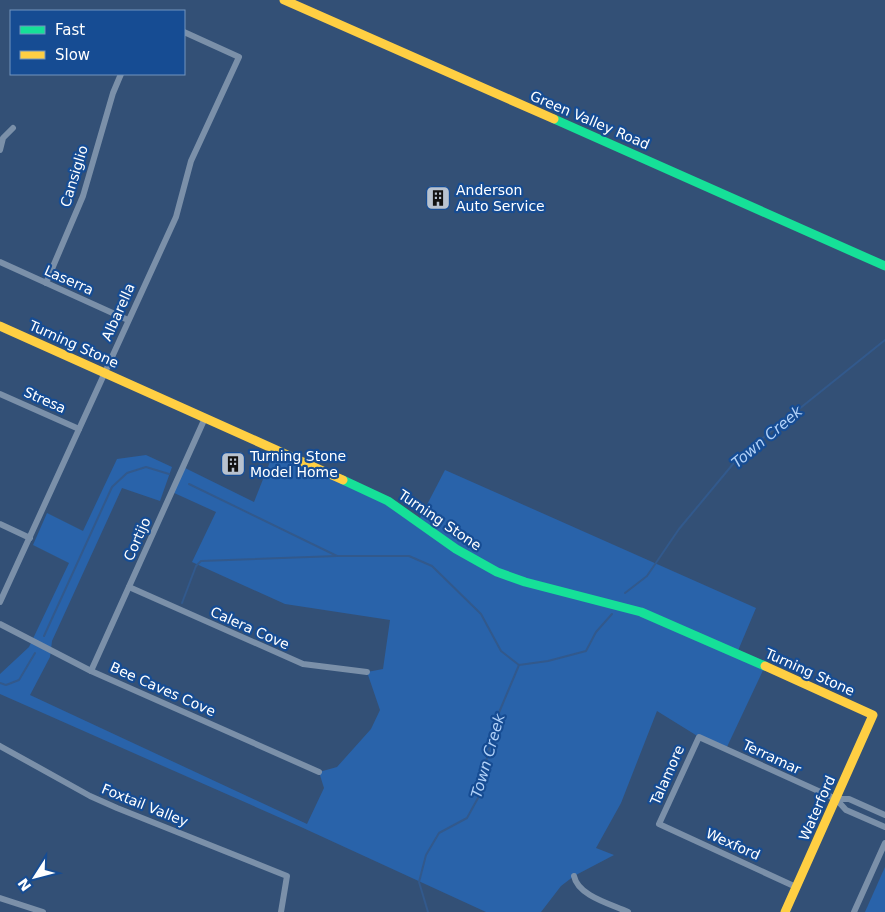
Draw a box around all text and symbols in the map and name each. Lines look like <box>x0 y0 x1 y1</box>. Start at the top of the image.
legend <box>10 10 185 75</box>
text: Fast <box>55 21 85 39</box>
text: Slow <box>55 46 90 64</box>
street label: Green Valley Road <box>528 88 652 152</box>
street label: Cansiglio <box>57 143 91 209</box>
place label: Anderson Auto Service <box>456 182 545 214</box>
building icon: Anderson Auto Service <box>425 185 451 211</box>
street label: Laserra <box>42 262 96 298</box>
street label: Albarella <box>98 281 138 343</box>
street label: Turning Stone <box>26 317 121 371</box>
street label: Stresa <box>22 384 68 416</box>
water label: Town Creek <box>728 401 807 472</box>
place label: Turning Stone Model Home <box>249 448 346 480</box>
building icon: Turning Stone Model Home <box>220 451 246 477</box>
street label: Turning Stone <box>395 486 484 554</box>
street label: Cortijo <box>120 515 154 563</box>
street label: Calera Cove <box>208 603 292 653</box>
street label: Turning Stone <box>762 645 857 699</box>
street label: Bee Caves Cove <box>108 659 218 719</box>
water label: Town Creek <box>467 711 509 800</box>
street label: Terramar <box>739 736 804 778</box>
street label: Talamore <box>646 743 687 808</box>
street label: Waterford <box>796 773 838 843</box>
street label: Foxtail Valley <box>99 780 191 830</box>
street label: Wexford <box>703 825 763 863</box>
north arrow <box>10 852 60 902</box>
text: N <box>15 875 34 894</box>

